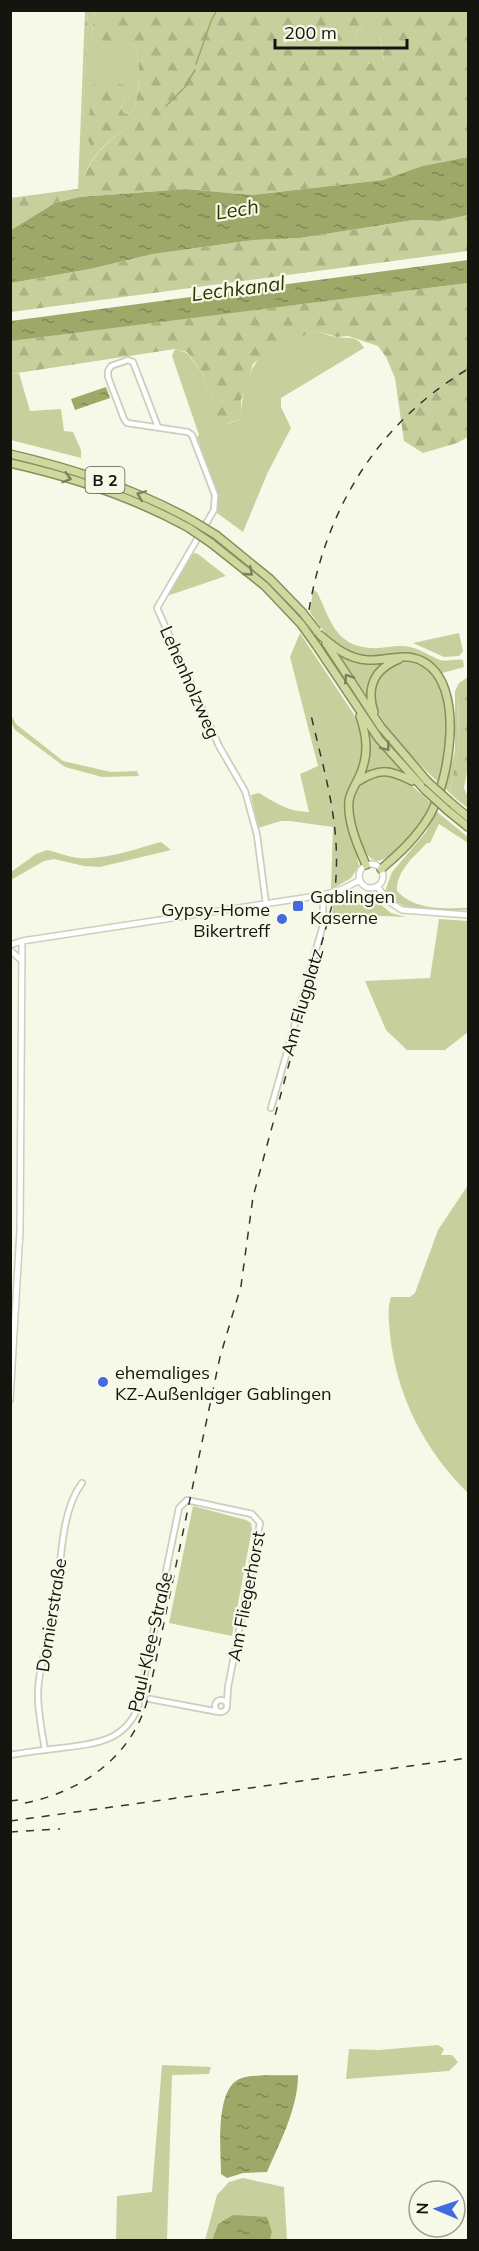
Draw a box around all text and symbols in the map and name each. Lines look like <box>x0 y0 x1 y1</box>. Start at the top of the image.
scale bar <box>275 12 407 50</box>
text: 200 m <box>284 21 337 44</box>
water label: Lech <box>214 193 260 225</box>
water label: Lechkanal <box>190 270 286 306</box>
road number: B 2 <box>86 467 124 493</box>
one-way arrow <box>61 471 72 483</box>
one-way arrow <box>136 490 147 502</box>
one-way arrow <box>242 565 253 576</box>
street label: Lehenholzweg <box>155 622 225 742</box>
one-way arrow <box>345 673 356 684</box>
one-way arrow <box>379 741 390 752</box>
place label: Gablingen Kaserne <box>310 885 395 929</box>
place label: Gypsy-Home Bikertreff <box>161 898 271 942</box>
marker: Gablingen Kaserne <box>291 899 305 913</box>
marker: Gypsy-Home Bikertreff <box>275 912 289 926</box>
street label: Am Flugplatz <box>276 946 328 1058</box>
place label: ehemaliges KZ-Außenlager Gablingen <box>115 1361 332 1405</box>
marker: ehemaliges KZ-Außenlager Gablingen <box>96 1375 110 1389</box>
street label: Am Fliegerhorst <box>222 1529 270 1663</box>
street label: Dornierstraße <box>31 1556 71 1674</box>
street label: Paul-Klee-Straße <box>123 1570 177 1714</box>
north arrow <box>407 2179 467 2239</box>
text: N <box>412 2202 432 2215</box>

